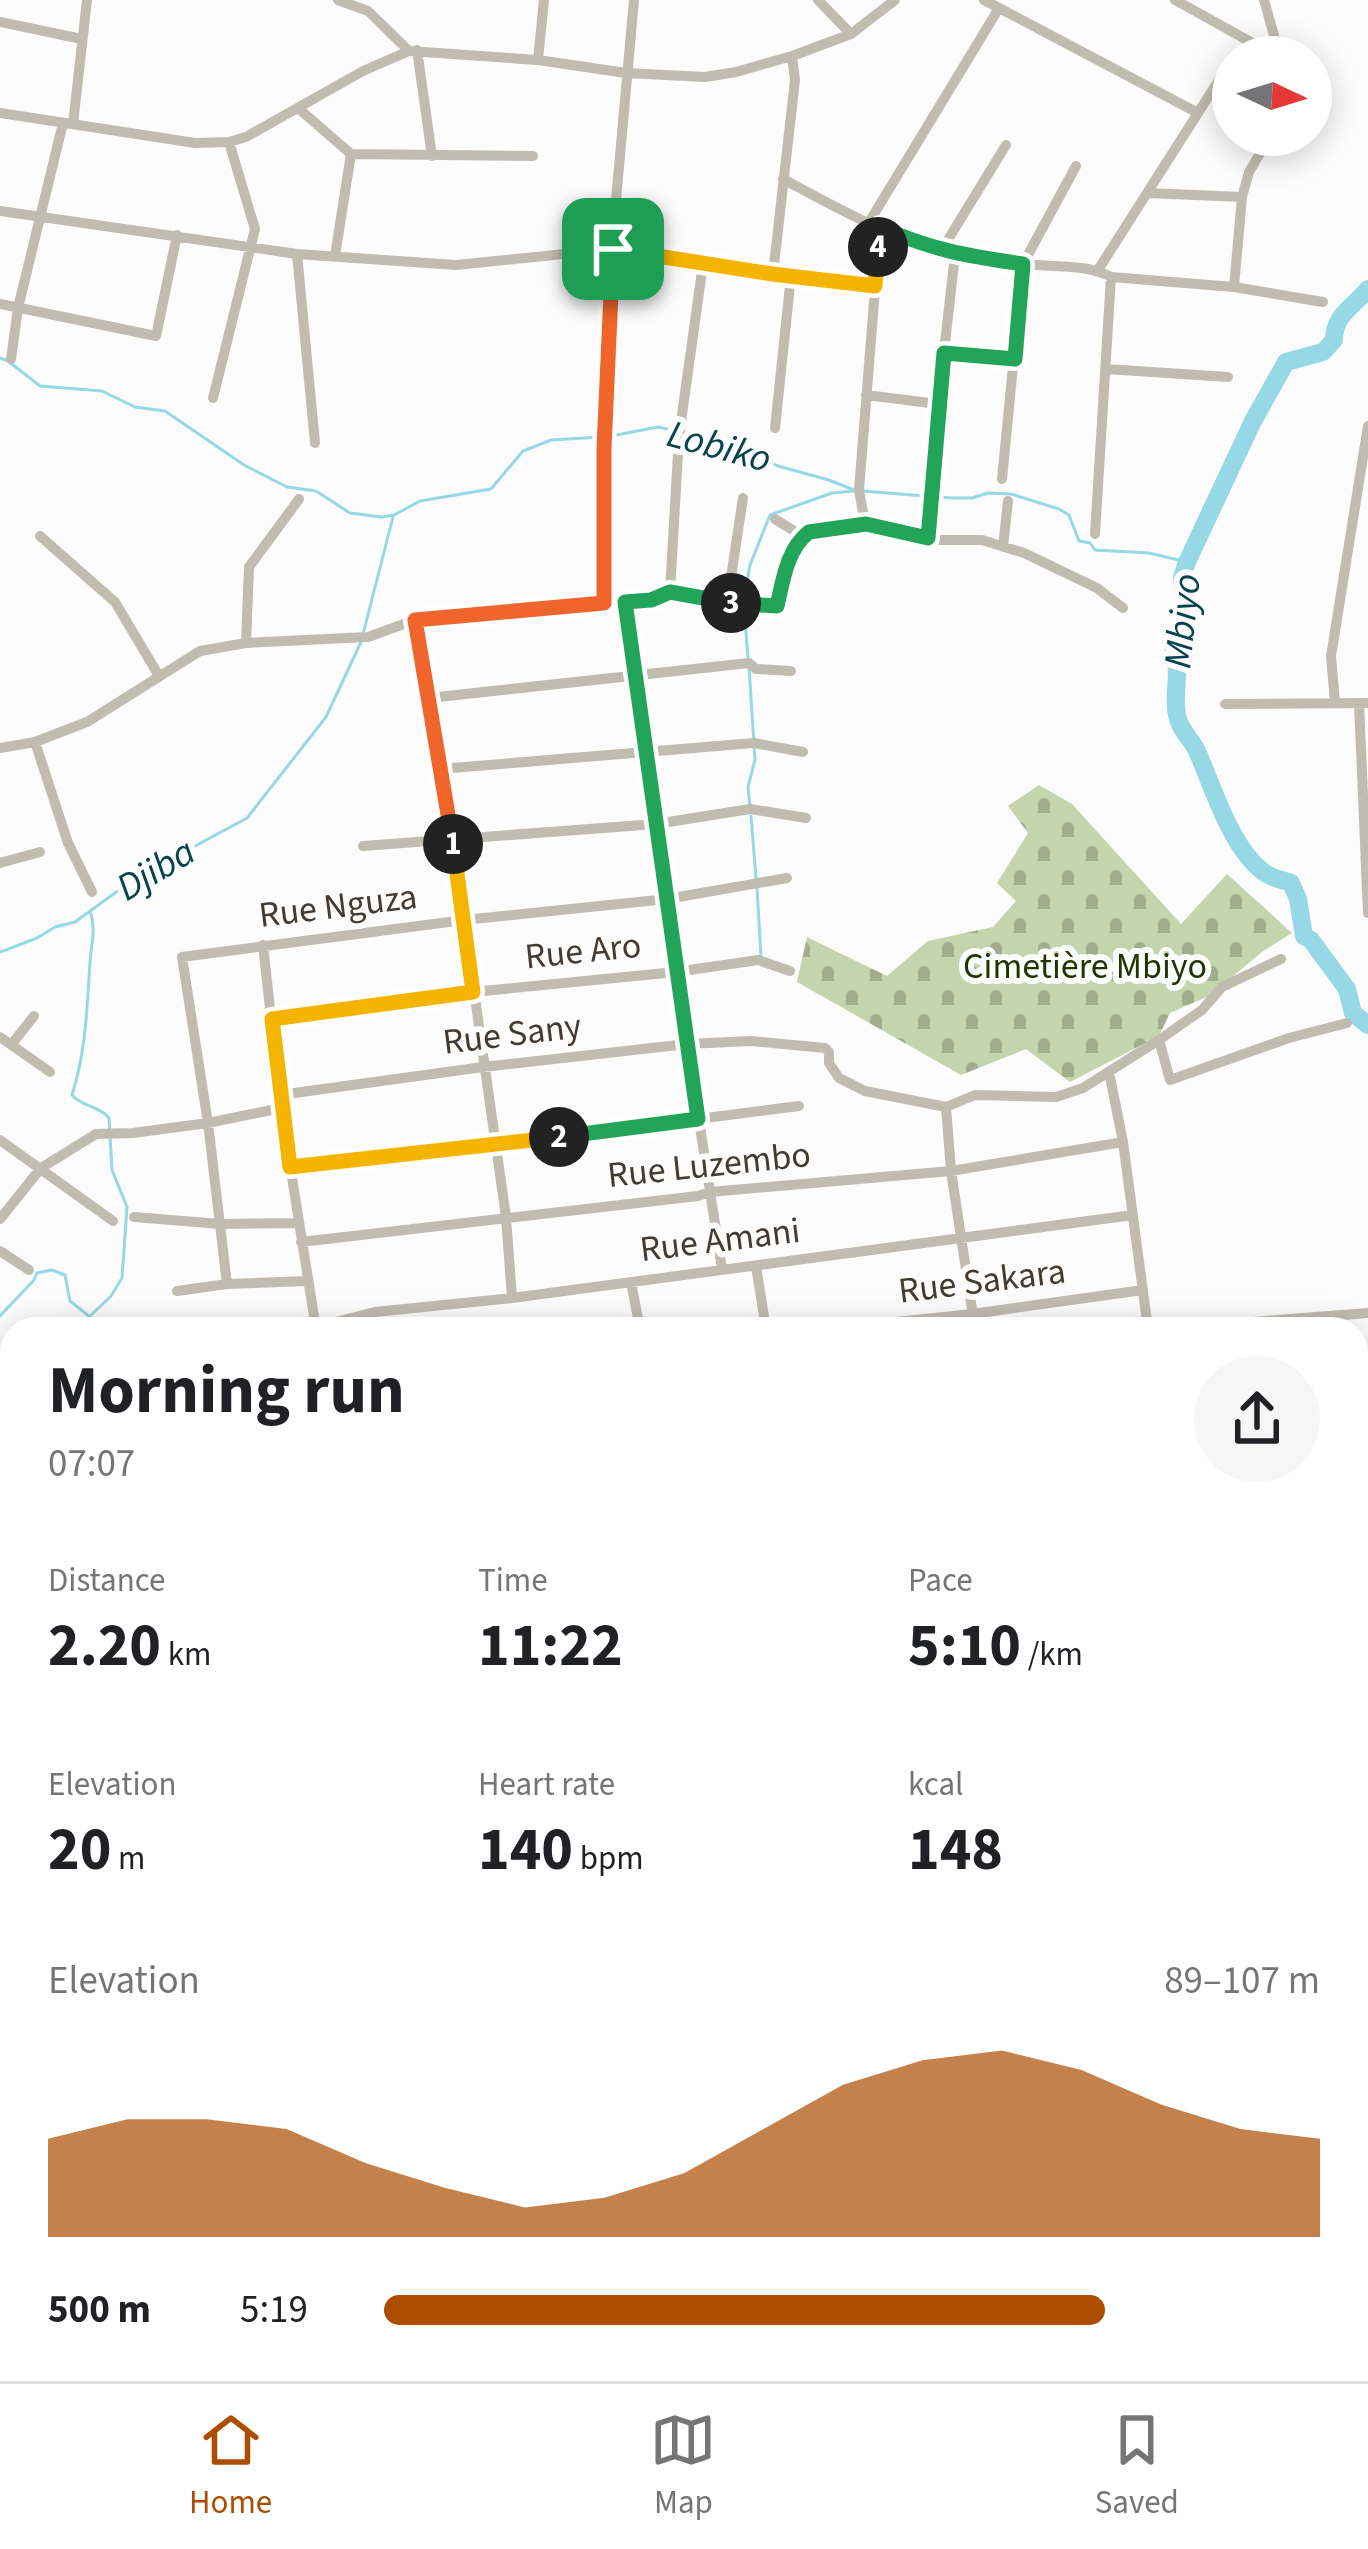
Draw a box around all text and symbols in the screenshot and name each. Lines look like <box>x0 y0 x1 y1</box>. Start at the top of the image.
north arrow <box>1212 36 1332 156</box>
map controls <box>1212 36 1332 156</box>
pin <box>562 198 664 300</box>
icon: arrive <box>580 216 646 282</box>
pin: 4 <box>848 217 908 277</box>
text: 4 <box>869 223 887 270</box>
water label: Lobiko <box>661 406 777 488</box>
water label: Mbiyo <box>1150 571 1216 671</box>
pin: 3 <box>701 573 761 633</box>
text: 3 <box>722 579 740 626</box>
pin: 1 <box>423 814 483 874</box>
text: 1 <box>444 820 462 867</box>
water label: Djiba <box>106 824 206 916</box>
street label: Rue Nguza <box>256 871 420 941</box>
street label: Rue Aro <box>522 920 644 982</box>
park label: Cimetière Mbiyo <box>963 941 1207 992</box>
street label: Rue Sany <box>440 1000 584 1068</box>
pin: 2 <box>529 1107 589 1167</box>
text: 2 <box>550 1113 568 1160</box>
street label: Rue Luzembo <box>605 1129 813 1201</box>
street label: Rue Amani <box>637 1205 803 1275</box>
street label: Rue Sakara <box>896 1245 1068 1317</box>
text: Morning run <box>48 1344 405 1438</box>
button: share <box>1194 1356 1320 1482</box>
text: 07:07 <box>48 1436 135 1492</box>
text: Distance <box>48 1557 165 1604</box>
text: Time <box>478 1557 548 1604</box>
text: Pace <box>908 1557 973 1604</box>
text: 2.20 <box>48 1604 161 1689</box>
text: 11:22 <box>478 1604 623 1689</box>
text: 5:10 <box>908 1604 1021 1689</box>
text: km <box>161 1631 211 1678</box>
text: /km <box>1021 1631 1083 1678</box>
text: Elevation <box>48 1761 177 1808</box>
text: Heart rate <box>478 1761 615 1808</box>
text: kcal <box>908 1761 964 1808</box>
text: 20 <box>48 1808 111 1893</box>
text: 140 <box>478 1808 573 1893</box>
text: 148 <box>908 1808 1003 1893</box>
text: m <box>111 1835 145 1882</box>
text: bpm <box>573 1835 644 1882</box>
text: Elevation <box>48 1953 200 2009</box>
text: 89–107 m <box>1164 1953 1320 2009</box>
text: 500 m <box>48 2282 151 2338</box>
text: 5:19 <box>240 2282 308 2338</box>
tab: Home <box>189 2407 272 2526</box>
tab: Map <box>650 2407 716 2526</box>
tab: Saved <box>1095 2407 1179 2526</box>

